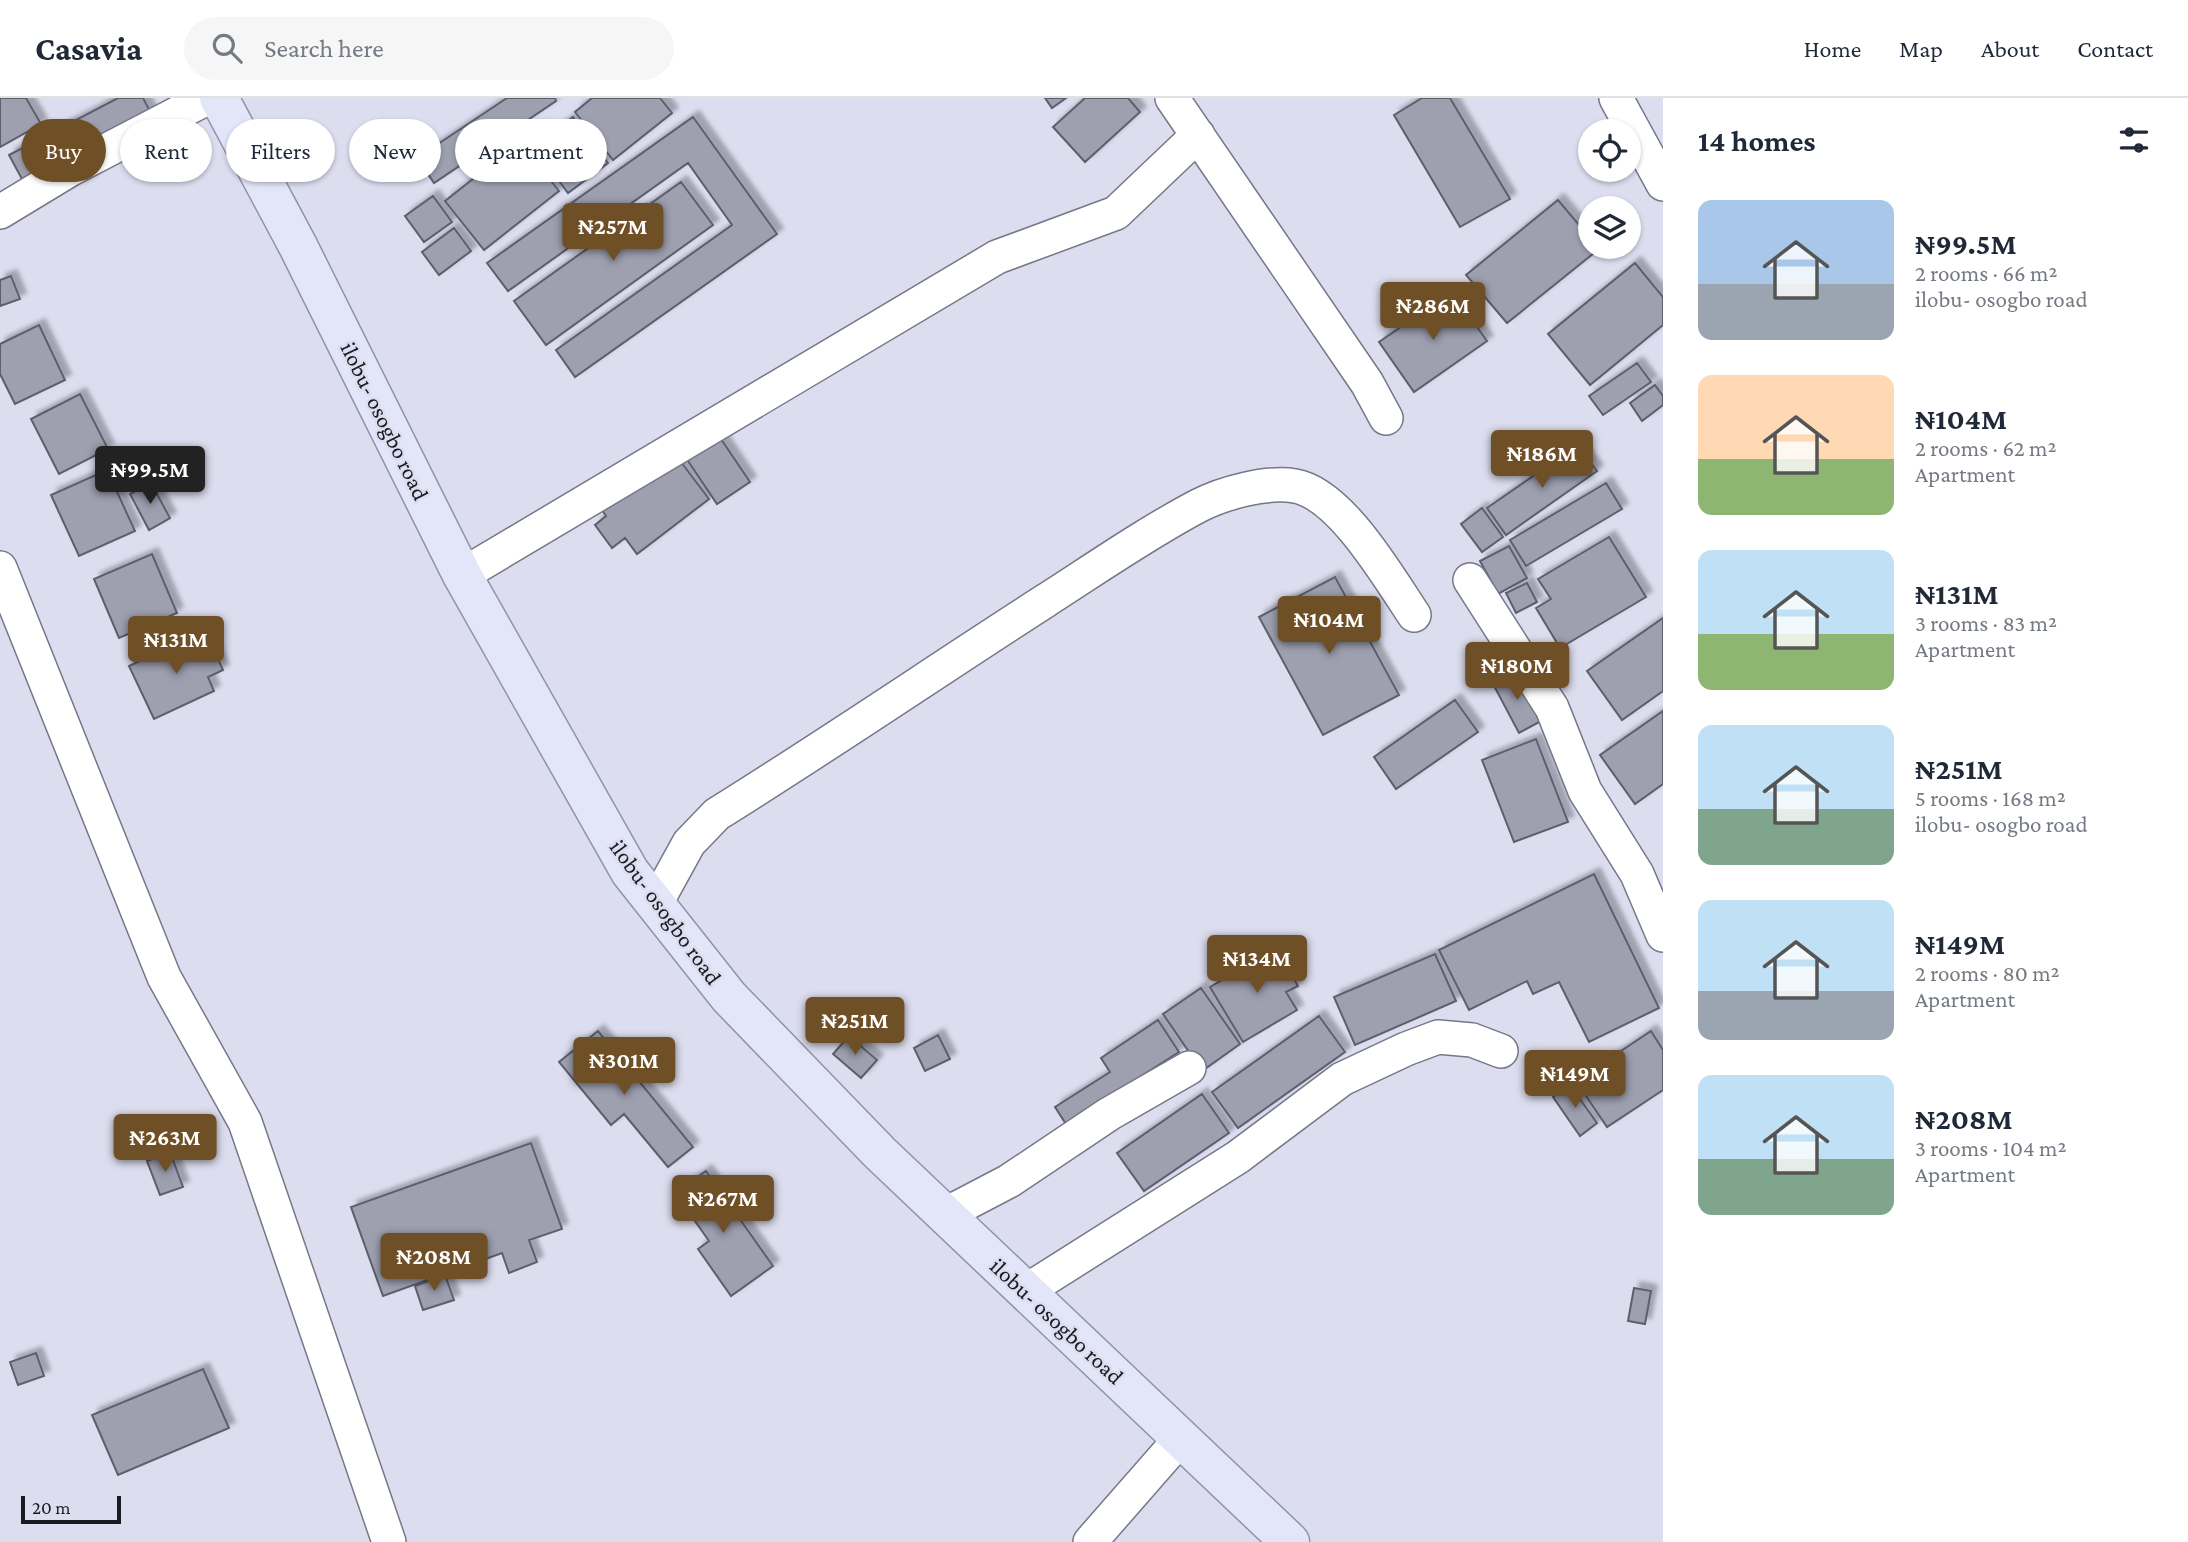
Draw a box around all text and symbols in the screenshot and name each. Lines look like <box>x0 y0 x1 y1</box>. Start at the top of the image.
search box <box>184 17 674 80</box>
icon: search <box>208 29 246 67</box>
text: Casavia <box>35 30 142 67</box>
text: Search here <box>264 34 384 63</box>
text: Home <box>1804 35 1861 62</box>
text: Map <box>1899 35 1943 62</box>
text: About <box>1981 35 2039 62</box>
text: Contact <box>2077 35 2153 62</box>
chip: Buy <box>21 119 106 182</box>
chip: Rent <box>120 119 212 182</box>
chip: Filters <box>226 119 335 182</box>
chip: New <box>349 119 441 182</box>
chip: Apartment <box>455 119 607 182</box>
map controls <box>1578 119 1641 259</box>
button: locate <box>1578 119 1641 182</box>
icon: filters <box>2115 121 2153 159</box>
text: 14 homes <box>1698 124 1816 157</box>
button: layers <box>1578 196 1641 259</box>
pin: ₦257M <box>564 204 662 263</box>
text: ₦257M <box>578 213 648 239</box>
text: ₦99.5M <box>1915 227 2017 260</box>
icon: home <box>1754 228 1838 312</box>
text: 2 rooms · 66 m² <box>1915 260 2058 286</box>
pin: ₦286M <box>1384 282 1482 342</box>
text: ilobu- osogbo road <box>1915 286 2088 312</box>
text: ₦286M <box>1396 292 1470 318</box>
street label: ilobu- osogbo road <box>335 338 435 504</box>
text: ₦104M <box>1915 402 2007 435</box>
icon: home <box>1754 403 1838 487</box>
pin: ₦186M <box>1493 430 1591 490</box>
text: 2 rooms · 62 m² <box>1915 435 2056 461</box>
text: ₦186M <box>1507 440 1577 466</box>
pin: ₦99.5M <box>93 446 207 506</box>
text: ₦99.5M <box>111 456 189 482</box>
text: Apartment <box>1915 461 2015 487</box>
text: ₦131M <box>1915 577 1999 610</box>
icon: home <box>1754 578 1838 662</box>
pin: ₦104M <box>1280 596 1378 656</box>
text: ₦104M <box>1294 606 1364 632</box>
text: 3 rooms · 83 m² <box>1915 610 2057 636</box>
pin: ₦131M <box>127 616 225 676</box>
text: ₦131M <box>144 626 208 652</box>
text: Apartment <box>1915 636 2015 662</box>
pin: ₦180M <box>1468 642 1566 702</box>
text: ₦180M <box>1481 652 1553 678</box>
text: ₦251M <box>1915 752 2003 785</box>
icon: home <box>1754 753 1838 837</box>
text: 5 rooms · 168 m² <box>1915 785 2066 811</box>
text: ilobu- osogbo road <box>1915 811 2088 837</box>
street label: ilobu- osogbo road <box>605 835 727 989</box>
text: ₦149M <box>1915 927 2005 960</box>
icon: home <box>1754 928 1838 1012</box>
pin: ₦134M <box>1208 936 1306 995</box>
text: ₦134M <box>1223 945 1291 971</box>
text: 2 rooms · 80 m² <box>1915 960 2060 986</box>
text: Apartment <box>1915 986 2015 1012</box>
pin: ₦251M <box>806 998 904 1057</box>
text: ₦251M <box>821 1007 889 1033</box>
pin: ₦301M <box>575 1038 673 1097</box>
text: ₦301M <box>589 1047 659 1073</box>
pin: ₦149M <box>1526 1051 1624 1110</box>
text: ₦149M <box>1540 1060 1610 1086</box>
text: ₦208M <box>1915 1102 2013 1135</box>
icon: home <box>1754 1103 1838 1187</box>
pin: ₦263M <box>116 1114 214 1174</box>
text: ₦263M <box>130 1124 200 1150</box>
text: 3 rooms · 104 m² <box>1915 1135 2067 1161</box>
text: Apartment <box>1915 1161 2015 1187</box>
pin: ₦267M <box>674 1176 772 1235</box>
text: ₦267M <box>688 1185 758 1211</box>
pin: ₦208M <box>385 1234 483 1293</box>
text: ₦208M <box>397 1243 471 1269</box>
street label: ilobu- osogbo road <box>985 1253 1129 1389</box>
scale bar <box>21 1493 121 1525</box>
text: 20 m <box>32 1497 71 1518</box>

